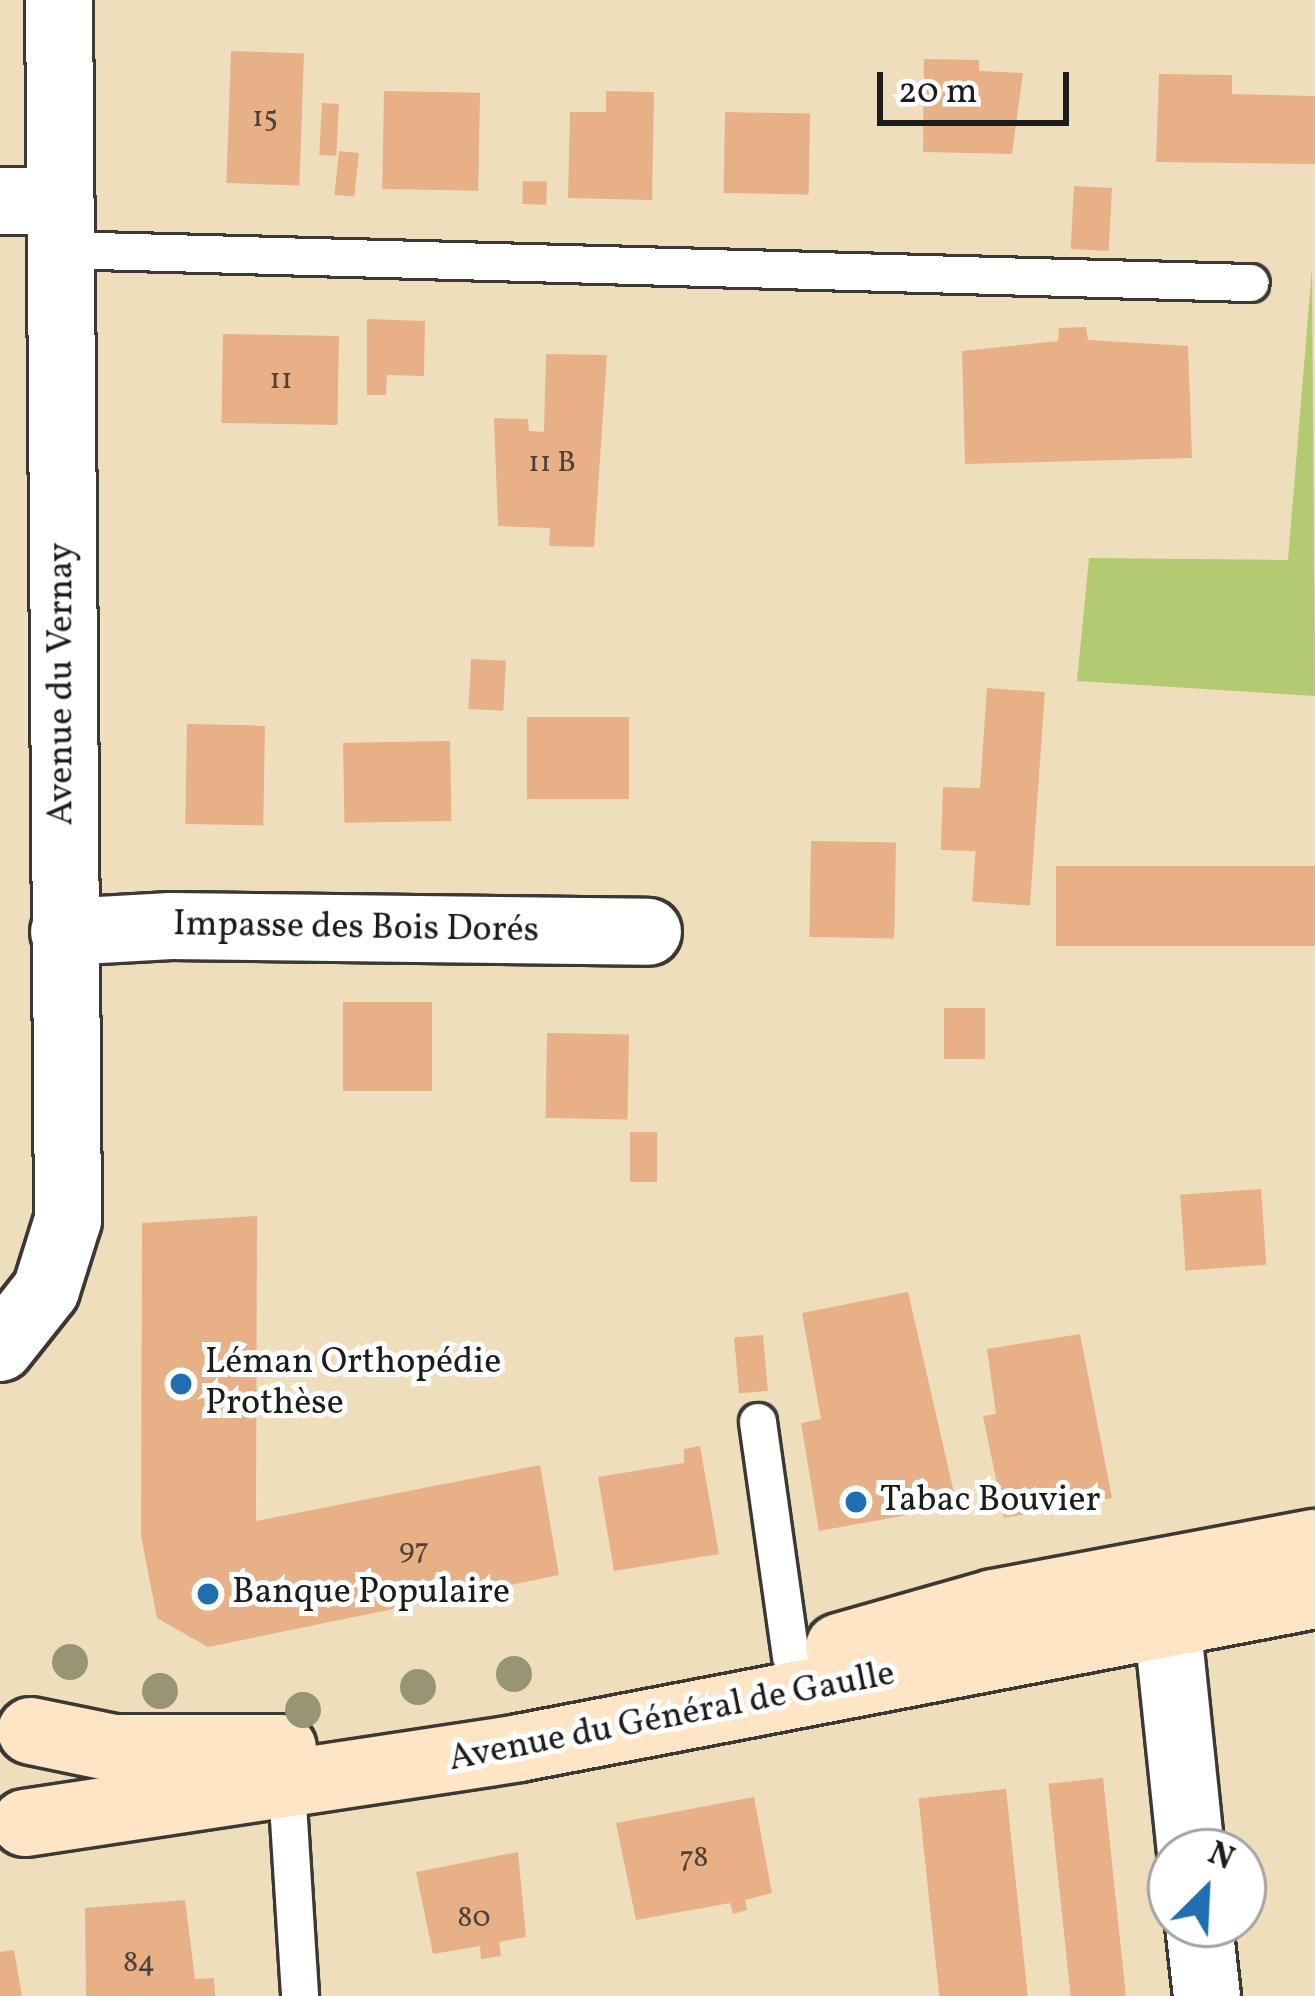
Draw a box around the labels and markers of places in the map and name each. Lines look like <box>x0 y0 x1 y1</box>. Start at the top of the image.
place label: Léman Orthopédie Prothèse <box>205 1341 501 1426</box>
marker: Léman Orthopédie Prothèse <box>168 1371 194 1397</box>
place label: Tabac Bouvier <box>880 1480 1101 1524</box>
marker: Tabac Bouvier <box>843 1489 869 1515</box>
place label: Banque Populaire <box>232 1572 510 1616</box>
marker: Banque Populaire <box>195 1581 221 1607</box>

